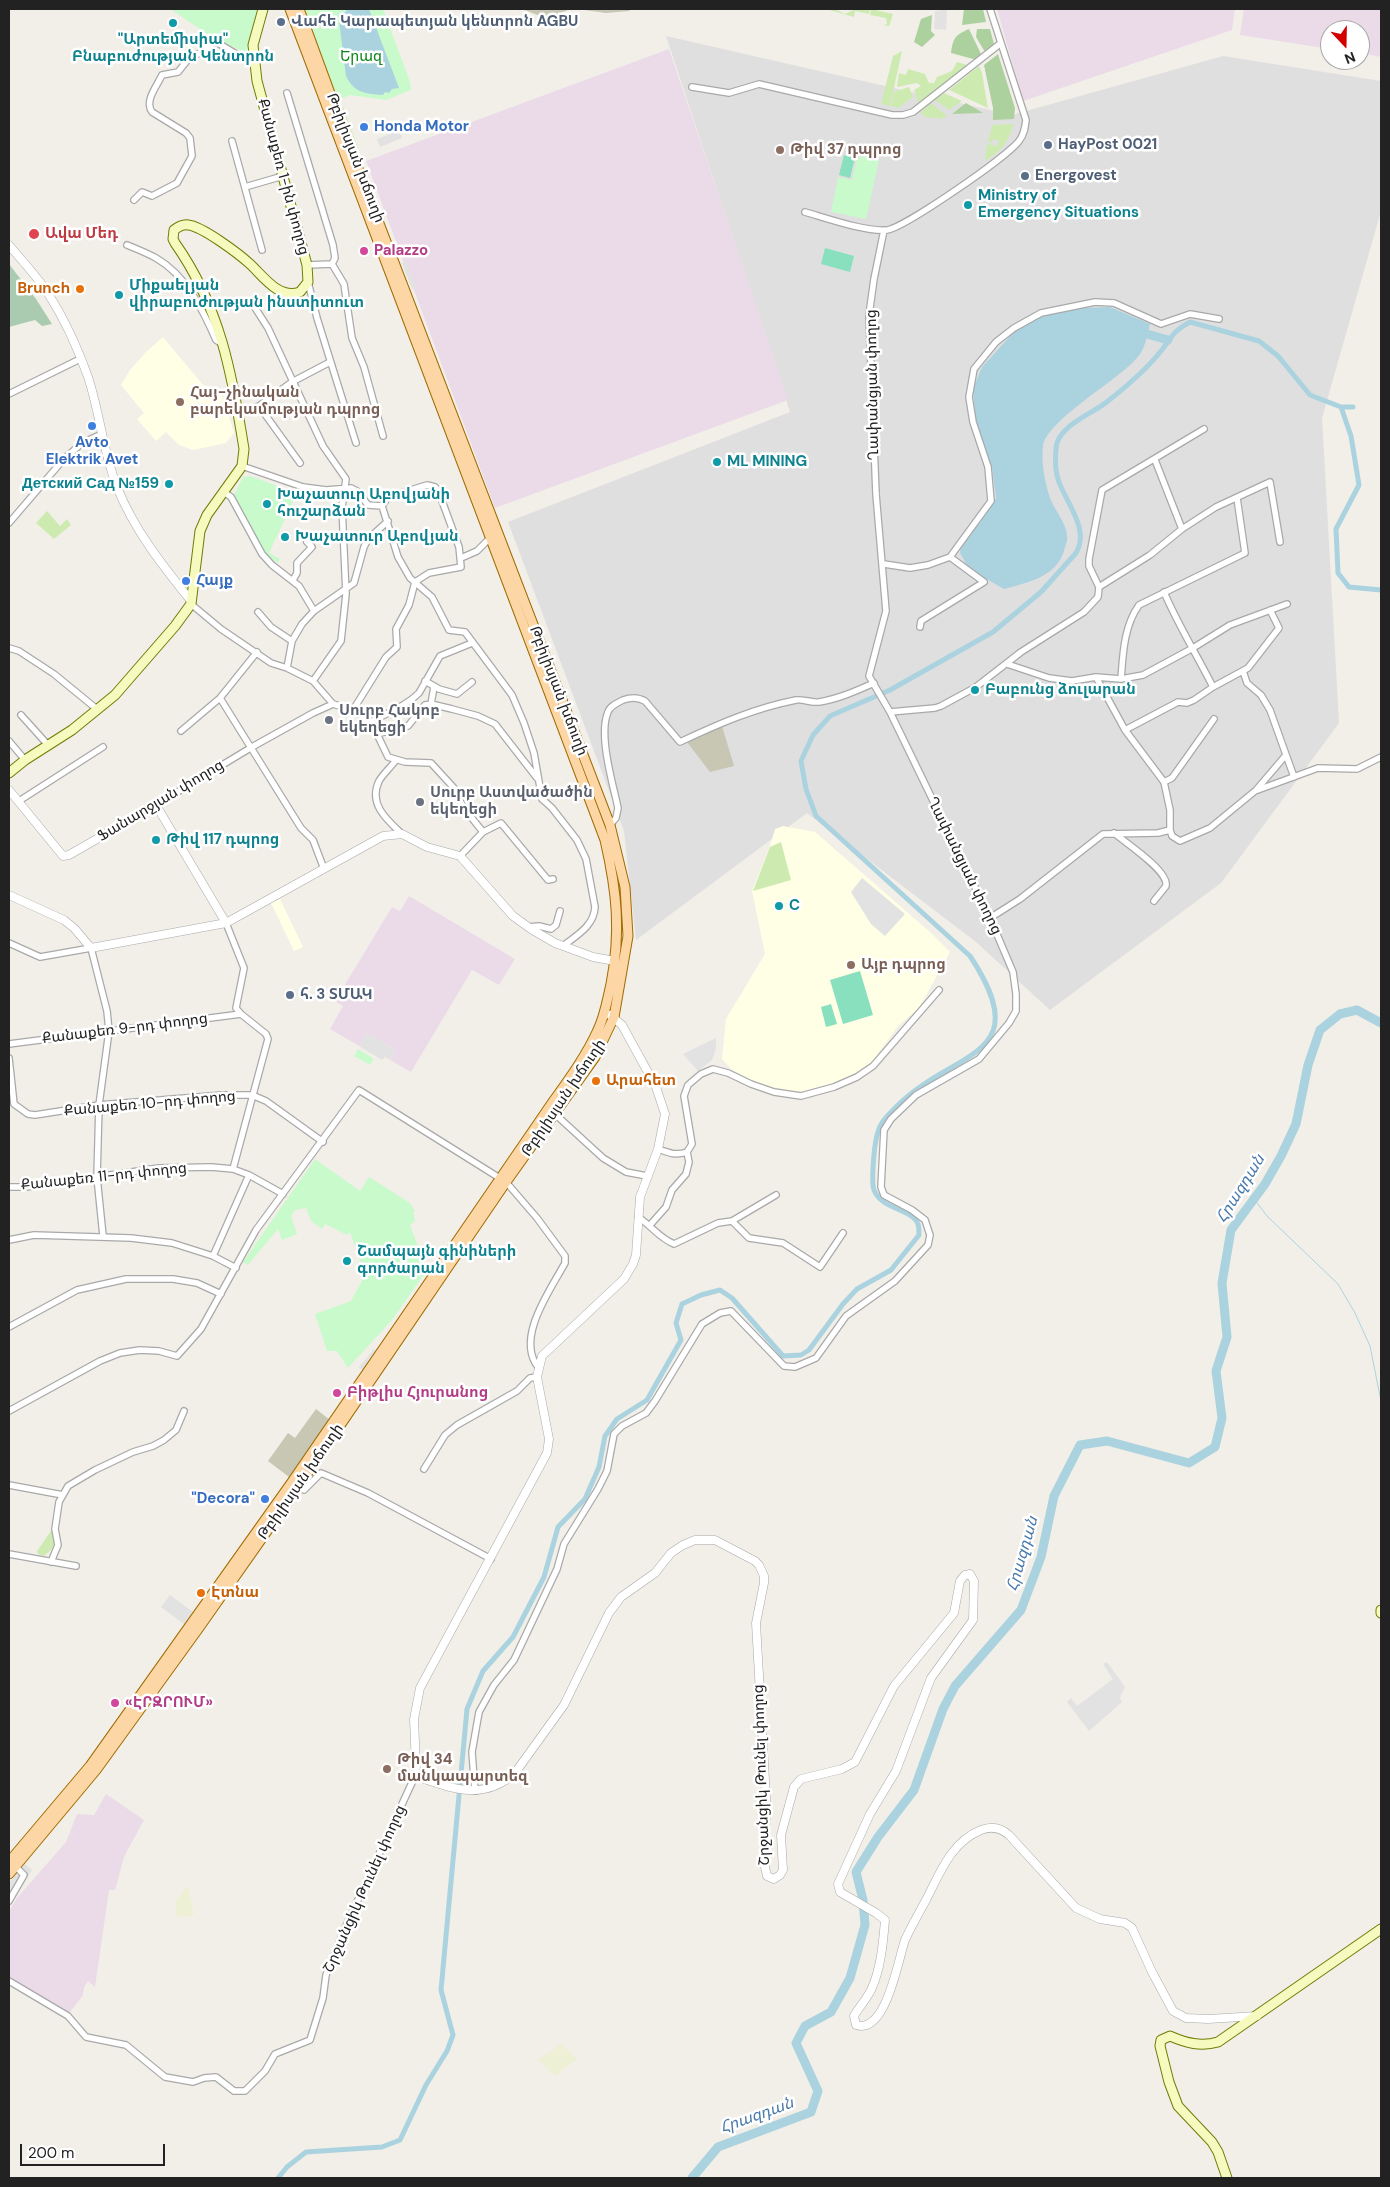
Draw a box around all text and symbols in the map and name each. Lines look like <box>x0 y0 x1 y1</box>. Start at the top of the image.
place label: Վահե Կարապետյան կենտրոն AGBU <box>291 13 578 31</box>
marker: Վահե Կարապետյան կենտրոն AGBU <box>275 16 287 28</box>
marker: "Արտեմիսիա" Բնաբուժության Կենտրոն <box>167 17 179 29</box>
north arrow <box>1320 20 1370 70</box>
place label: "Արտեմիսիա" Բնաբուժության Կենտրոն <box>72 31 274 66</box>
park label: Երազ <box>340 48 382 66</box>
text: N <box>1342 48 1358 68</box>
street label: Թբիլիսյան խճուղի <box>322 91 388 225</box>
street label: Քանաքեռ 1-ին փողոց <box>253 97 313 257</box>
place label: Honda Motor <box>374 118 469 136</box>
marker: Honda Motor <box>358 121 370 133</box>
place label: HayPost 0021 <box>1058 136 1157 154</box>
marker: HayPost 0021 <box>1042 139 1054 151</box>
place label: Թիվ 37 դպրոց <box>790 141 901 159</box>
marker: Թիվ 37 դպրոց <box>774 144 786 156</box>
place label: Energovest <box>1035 167 1117 185</box>
marker: Energovest <box>1019 170 1031 182</box>
place label: Ministry of Emergency Situations <box>978 187 1139 222</box>
marker: Ministry of Emergency Situations <box>962 199 974 211</box>
place label: Ավա Մեդ <box>45 225 118 243</box>
marker: Ավա Մեդ <box>27 227 41 241</box>
place label: Palazzo <box>374 242 428 260</box>
marker: Palazzo <box>358 245 370 257</box>
place label: Միքաելյան վիրաբուժության ինստիտուտ <box>129 277 364 312</box>
place label: Brunch <box>17 280 70 298</box>
marker: Brunch <box>74 283 86 295</box>
marker: Միքաելյան վիրաբուժության ինստիտուտ <box>113 289 125 301</box>
street label: Ղափանցյան փողոց <box>863 309 883 461</box>
place label: Հայ-չինական բարեկամության դպրոց <box>190 384 380 419</box>
marker: Հայ-չինական բարեկամության դպրոց <box>174 396 186 408</box>
marker: Avto Elektrik Avet <box>86 420 98 432</box>
place label: Avto Elektrik Avet <box>46 434 138 469</box>
place label: ML MINING <box>727 453 807 471</box>
marker: ML MINING <box>711 456 723 468</box>
place label: Детский Сад №159 <box>22 475 159 493</box>
marker: Детский Сад №159 <box>163 478 175 490</box>
place label: Խաչատուր Աբովյանի հուշարձան <box>277 486 450 521</box>
marker: Խաչատուր Աբովյանի հուշարձան <box>261 498 273 510</box>
place label: Խաչատուր Աբովյան <box>295 528 459 546</box>
marker: Խաչատուր Աբովյան <box>279 531 291 543</box>
place label: Հայք <box>196 572 233 590</box>
marker: Հայք <box>180 575 192 587</box>
street label: Թբիլիսյան խճուղի <box>525 624 591 758</box>
place label: Բաբունց ձուլարան <box>985 681 1136 699</box>
marker: Բաբունց ձուլարան <box>969 684 981 696</box>
place label: Սուրբ Հակոբ եկեղեցի <box>339 702 440 737</box>
marker: Սուրբ Հակոբ եկեղեցի <box>323 714 335 726</box>
street label: Ֆանարջյան փողոց <box>95 756 227 846</box>
place label: Սուրբ Աստվածածին եկեղեցի <box>430 784 593 819</box>
street label: Ղափանցյան փողոց <box>923 794 1005 938</box>
marker: Սուրբ Աստվածածին եկեղեցի <box>414 796 426 808</box>
place label: Թիվ 117 դպրոց <box>166 831 279 849</box>
marker: Թիվ 117 դպրոց <box>150 834 162 846</box>
place label: C <box>789 897 800 915</box>
marker: C <box>773 900 785 912</box>
place label: Այբ դպրոց <box>861 956 946 974</box>
marker: Այբ դպրոց <box>845 959 857 971</box>
place label: հ. 3 ՏՄԱԿ <box>300 986 373 1004</box>
marker: հ. 3 ՏՄԱԿ <box>284 989 296 1001</box>
street label: Քանաքեռ 9-րդ փողոց <box>41 1010 209 1048</box>
street label: Թբիլիսյան խճուղի <box>518 1036 610 1160</box>
place label: Արահետ <box>606 1072 676 1090</box>
marker: Արահետ <box>590 1075 602 1087</box>
street label: Քանաքեռ 10-րդ փողոց <box>63 1088 237 1120</box>
water label: Հրազդան <box>1213 1151 1269 1227</box>
street label: Քանաքեռ 11-րդ փողոց <box>20 1159 188 1195</box>
place label: Շամպայն գինիների գործարան <box>357 1243 516 1278</box>
marker: Շամպայն գինիների գործարան <box>341 1255 353 1267</box>
place label: Բիթլիս Հյուրանոց <box>347 1384 488 1402</box>
marker: Բիթլիս Հյուրանոց <box>331 1387 343 1399</box>
street label: Թբիլիսյան խճուղի <box>254 1421 348 1543</box>
place label: "Decora" <box>191 1490 255 1508</box>
marker: "Decora" <box>259 1493 271 1505</box>
water label: Հրազդան <box>1003 1515 1043 1593</box>
place label: Էտնա <box>211 1584 259 1602</box>
marker: Էտնա <box>195 1587 207 1599</box>
street label: Շրջանցիկ Թունել փողոց <box>750 1684 774 1866</box>
place label: «ԷՐԶՐՈՒՄ» <box>125 1694 213 1712</box>
marker: «ԷՐԶՐՈՒՄ» <box>109 1697 121 1709</box>
place label: Թիվ 34 մանկապարտեզ <box>397 1751 528 1786</box>
marker: Թիվ 34 մանկապարտեզ <box>381 1763 393 1775</box>
street label: Շրջանցիկ Թունել փողոց <box>320 1803 410 1975</box>
water label: Հրազդան <box>718 2094 796 2138</box>
scale bar <box>22 2134 168 2166</box>
text: 200 m <box>28 2143 74 2163</box>

